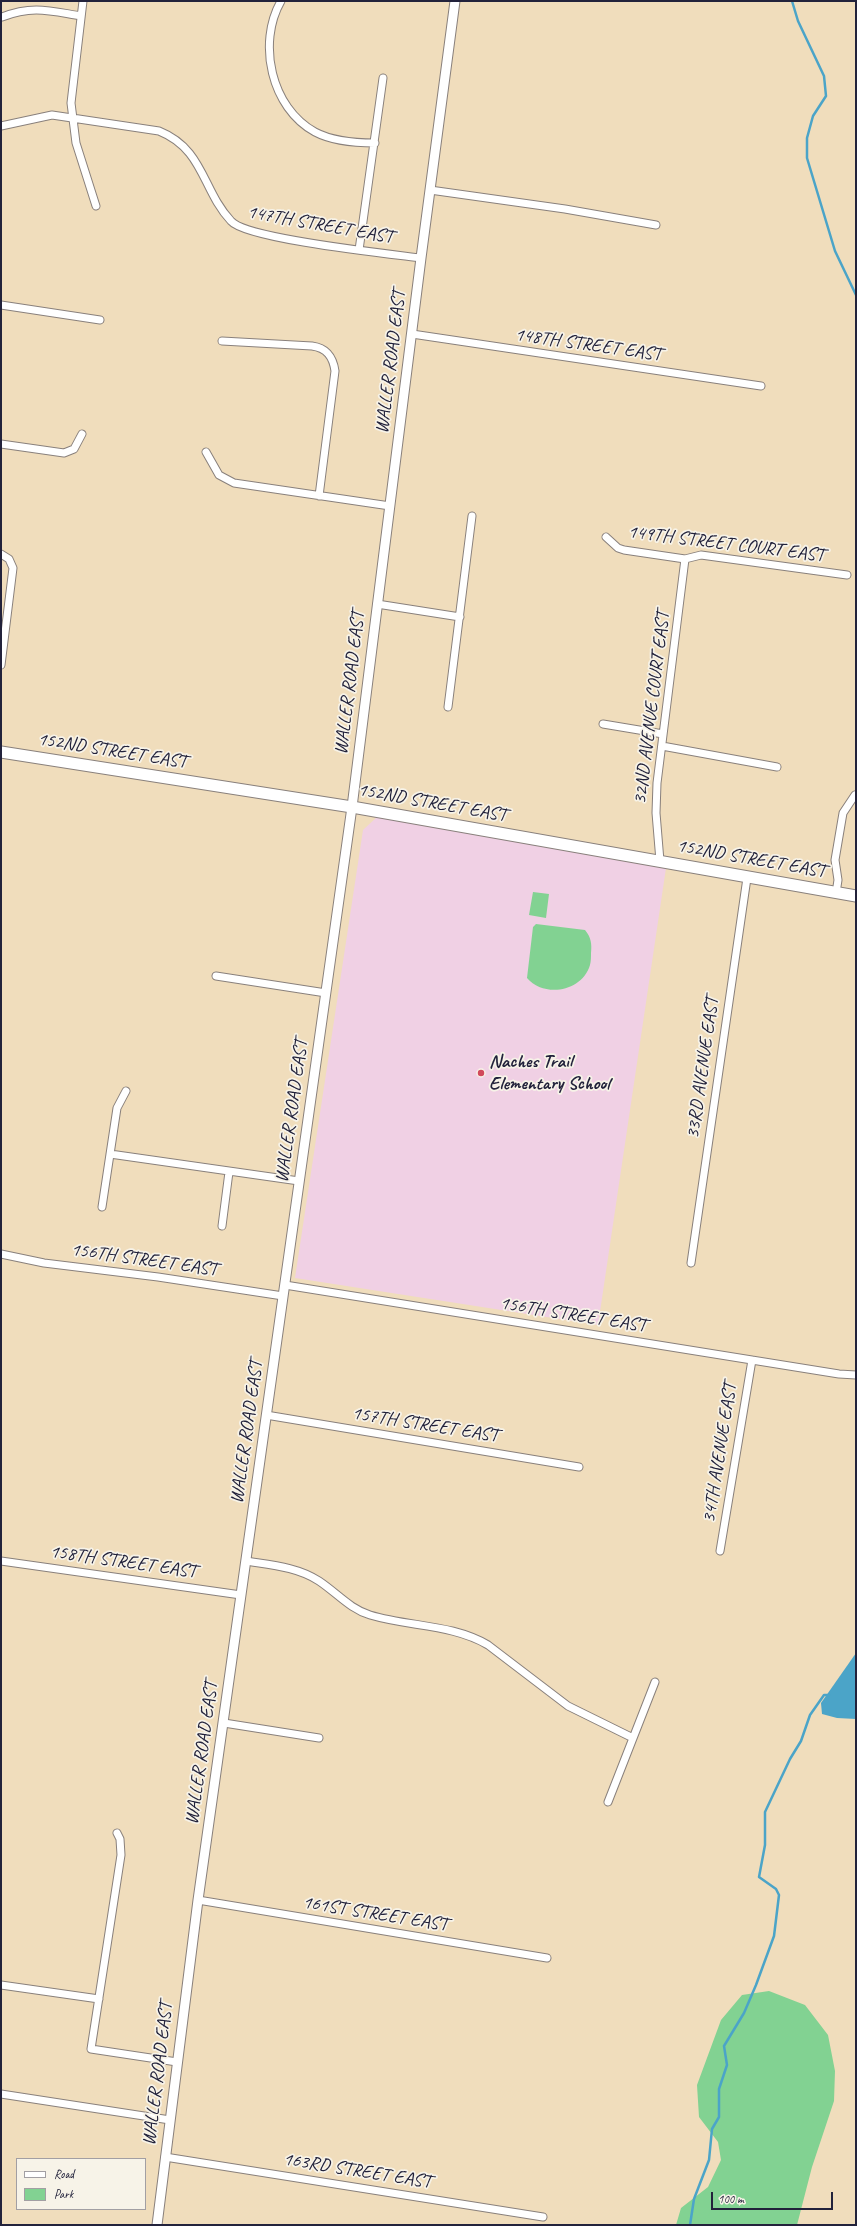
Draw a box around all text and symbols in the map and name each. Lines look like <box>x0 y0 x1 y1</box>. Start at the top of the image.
street label: 147TH STREET EAST <box>245 201 395 249</box>
street label: WALLER ROAD EAST <box>371 289 411 435</box>
street label: 148TH STREET EAST <box>513 323 663 367</box>
street label: 149TH STREET COURT EAST <box>627 521 825 567</box>
street label: WALLER ROAD EAST <box>330 610 370 756</box>
street label: 32ND AVENUE COURT EAST <box>629 610 675 806</box>
street label: 152ND STREET EAST <box>36 728 188 774</box>
street label: 152ND STREET EAST <box>356 779 508 827</box>
street label: 152ND STREET EAST <box>675 835 827 883</box>
street label: 33RD AVENUE EAST <box>682 996 724 1140</box>
street label: WALLER ROAD EAST <box>271 1038 313 1184</box>
place label: Naches Trail Elementary School <box>489 1051 610 1095</box>
marker: Naches Trail Elementary School <box>476 1068 486 1078</box>
street label: 156TH STREET EAST <box>69 1238 219 1282</box>
street label: 156TH STREET EAST <box>498 1292 648 1338</box>
street label: WALLER ROAD EAST <box>226 1359 268 1505</box>
street label: 34TH AVENUE EAST <box>698 1382 742 1524</box>
street label: 157TH STREET EAST <box>350 1402 500 1448</box>
street label: 158TH STREET EAST <box>48 1540 198 1584</box>
street label: WALLER ROAD EAST <box>181 1680 223 1826</box>
street label: 161ST STREET EAST <box>301 1891 449 1937</box>
street label: WALLER ROAD EAST <box>138 2001 178 2147</box>
street label: 163RD STREET EAST <box>281 2148 433 2194</box>
legend <box>16 2158 146 2210</box>
text: Road <box>54 2166 74 2182</box>
scale bar <box>713 2184 835 2210</box>
text: Park <box>54 2186 73 2202</box>
text: 100 m <box>718 2191 744 2207</box>

